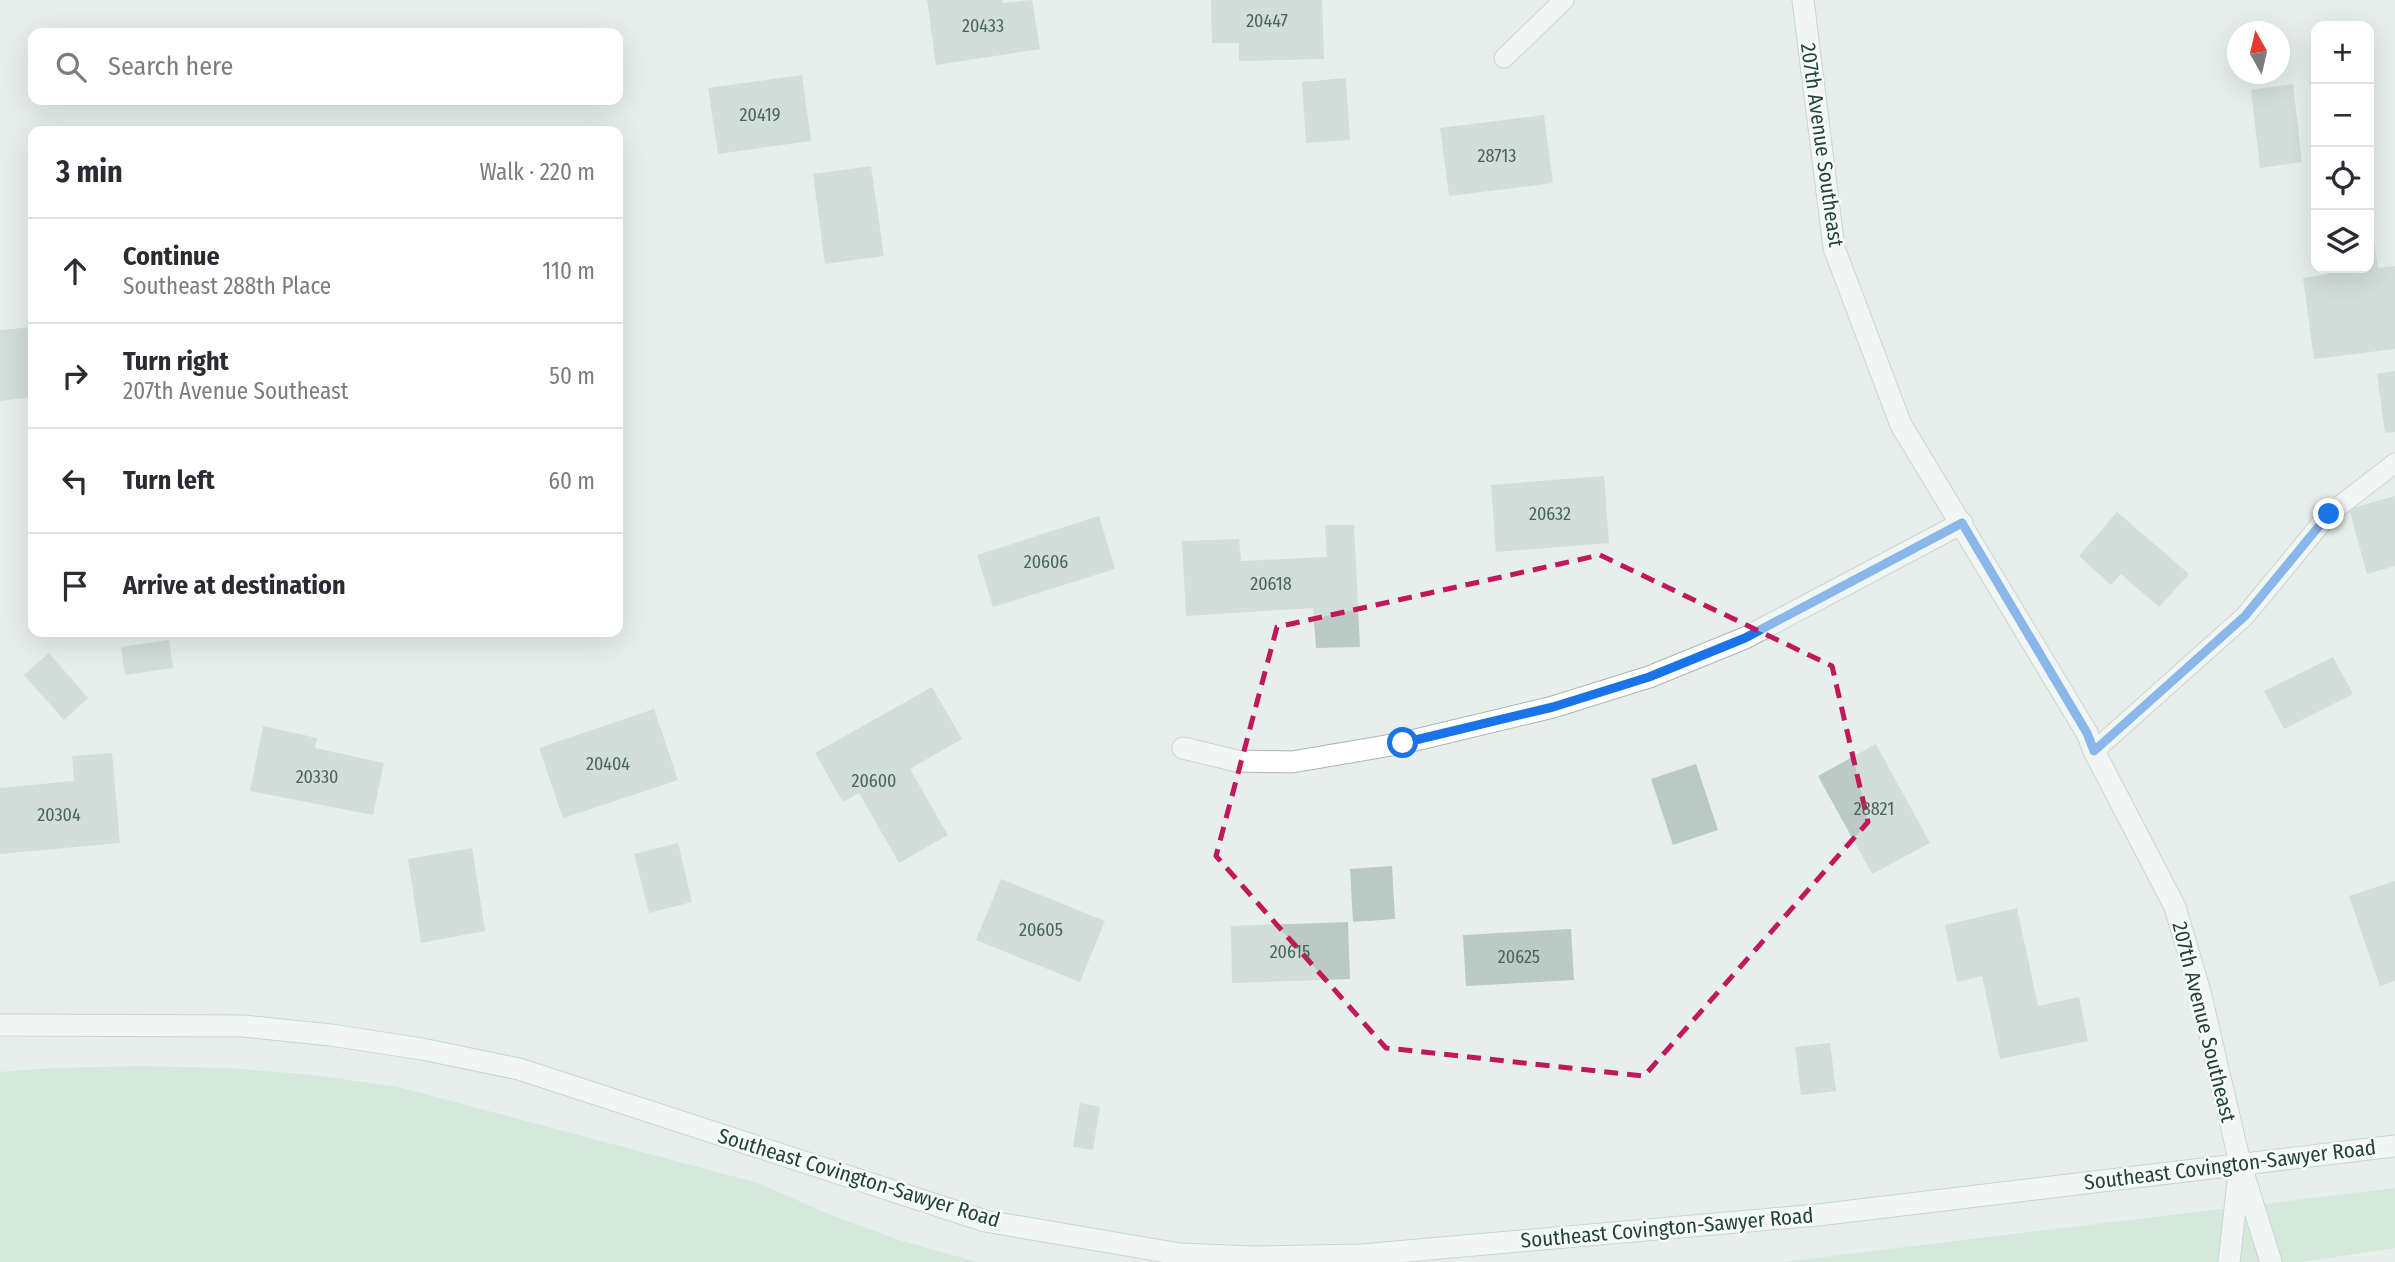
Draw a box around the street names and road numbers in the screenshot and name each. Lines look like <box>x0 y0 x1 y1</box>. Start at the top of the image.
street label: 207th Avenue Southeast <box>1795 41 1849 249</box>
street label: 207th Avenue Southeast <box>2166 919 2242 1125</box>
street label: Southeast Covington-Sawyer Road <box>715 1123 1003 1233</box>
street label: Southeast Covington-Sawyer Road <box>2083 1134 2377 1196</box>
street label: Southeast Covington-Sawyer Road <box>1520 1202 1814 1254</box>

